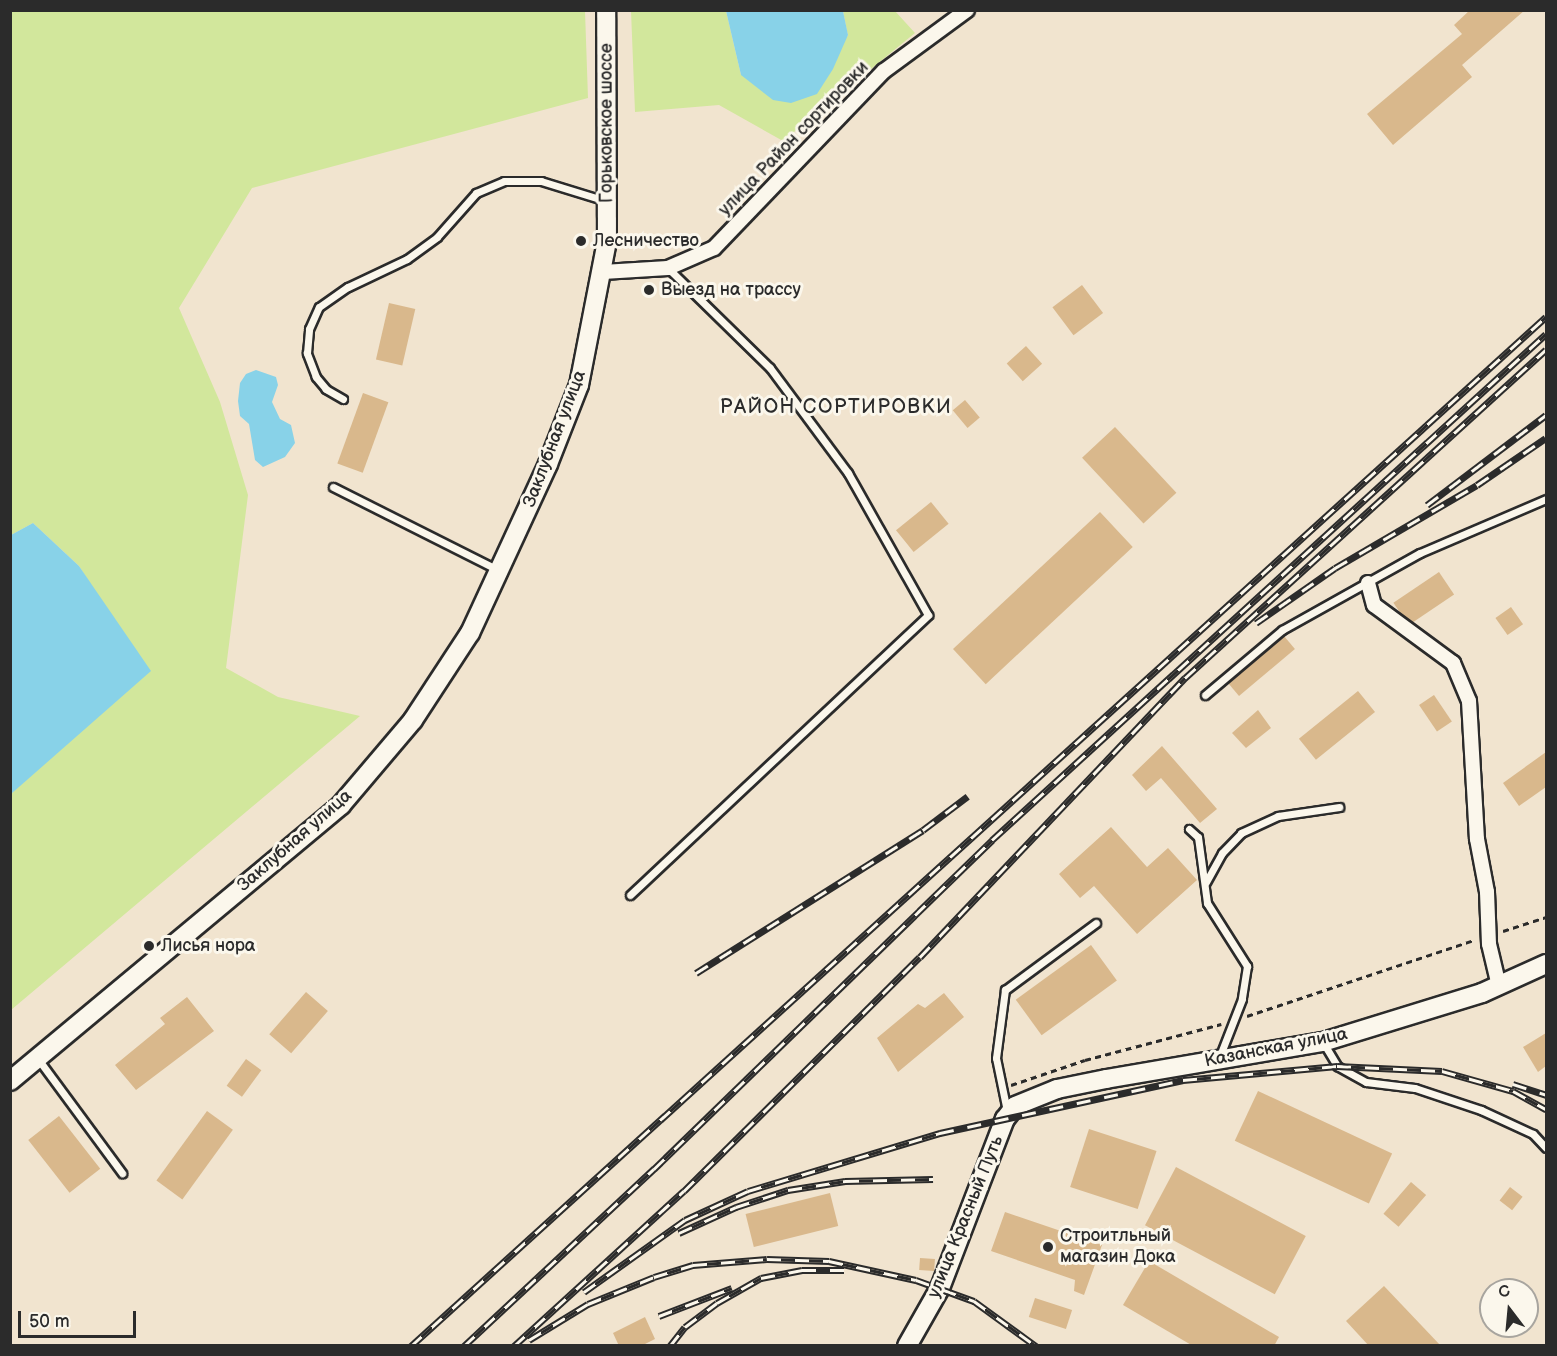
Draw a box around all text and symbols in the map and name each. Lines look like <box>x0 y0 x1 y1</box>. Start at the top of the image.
street label: Горьковское шоссе <box>596 43 618 203</box>
street label: улица Район сортировки <box>715 57 873 221</box>
place label: Лесничество <box>593 230 699 252</box>
marker: Лесничество <box>574 234 588 248</box>
place label: Выезд на трассу <box>661 279 801 301</box>
marker: Выезд на трассу <box>642 283 656 297</box>
street label: Заклубная улица <box>519 368 591 510</box>
district label: РАЙОН СОРТИРОВКИ <box>720 395 952 419</box>
street label: Заклубная улица <box>233 785 357 897</box>
place label: Лисья нора <box>161 935 255 957</box>
marker: Лисья нора <box>142 939 156 953</box>
street label: Казанская улица <box>1203 1024 1349 1072</box>
street label: улица Красный Путь <box>924 1133 1008 1301</box>
place label: Строитльный магазин Дока <box>1060 1226 1176 1268</box>
marker: Строитльный магазин Дока <box>1041 1240 1055 1254</box>
north arrow <box>1479 1278 1539 1338</box>
text: С <box>1496 1281 1512 1303</box>
scale bar <box>21 1299 140 1337</box>
text: 50 m <box>29 1311 70 1332</box>

